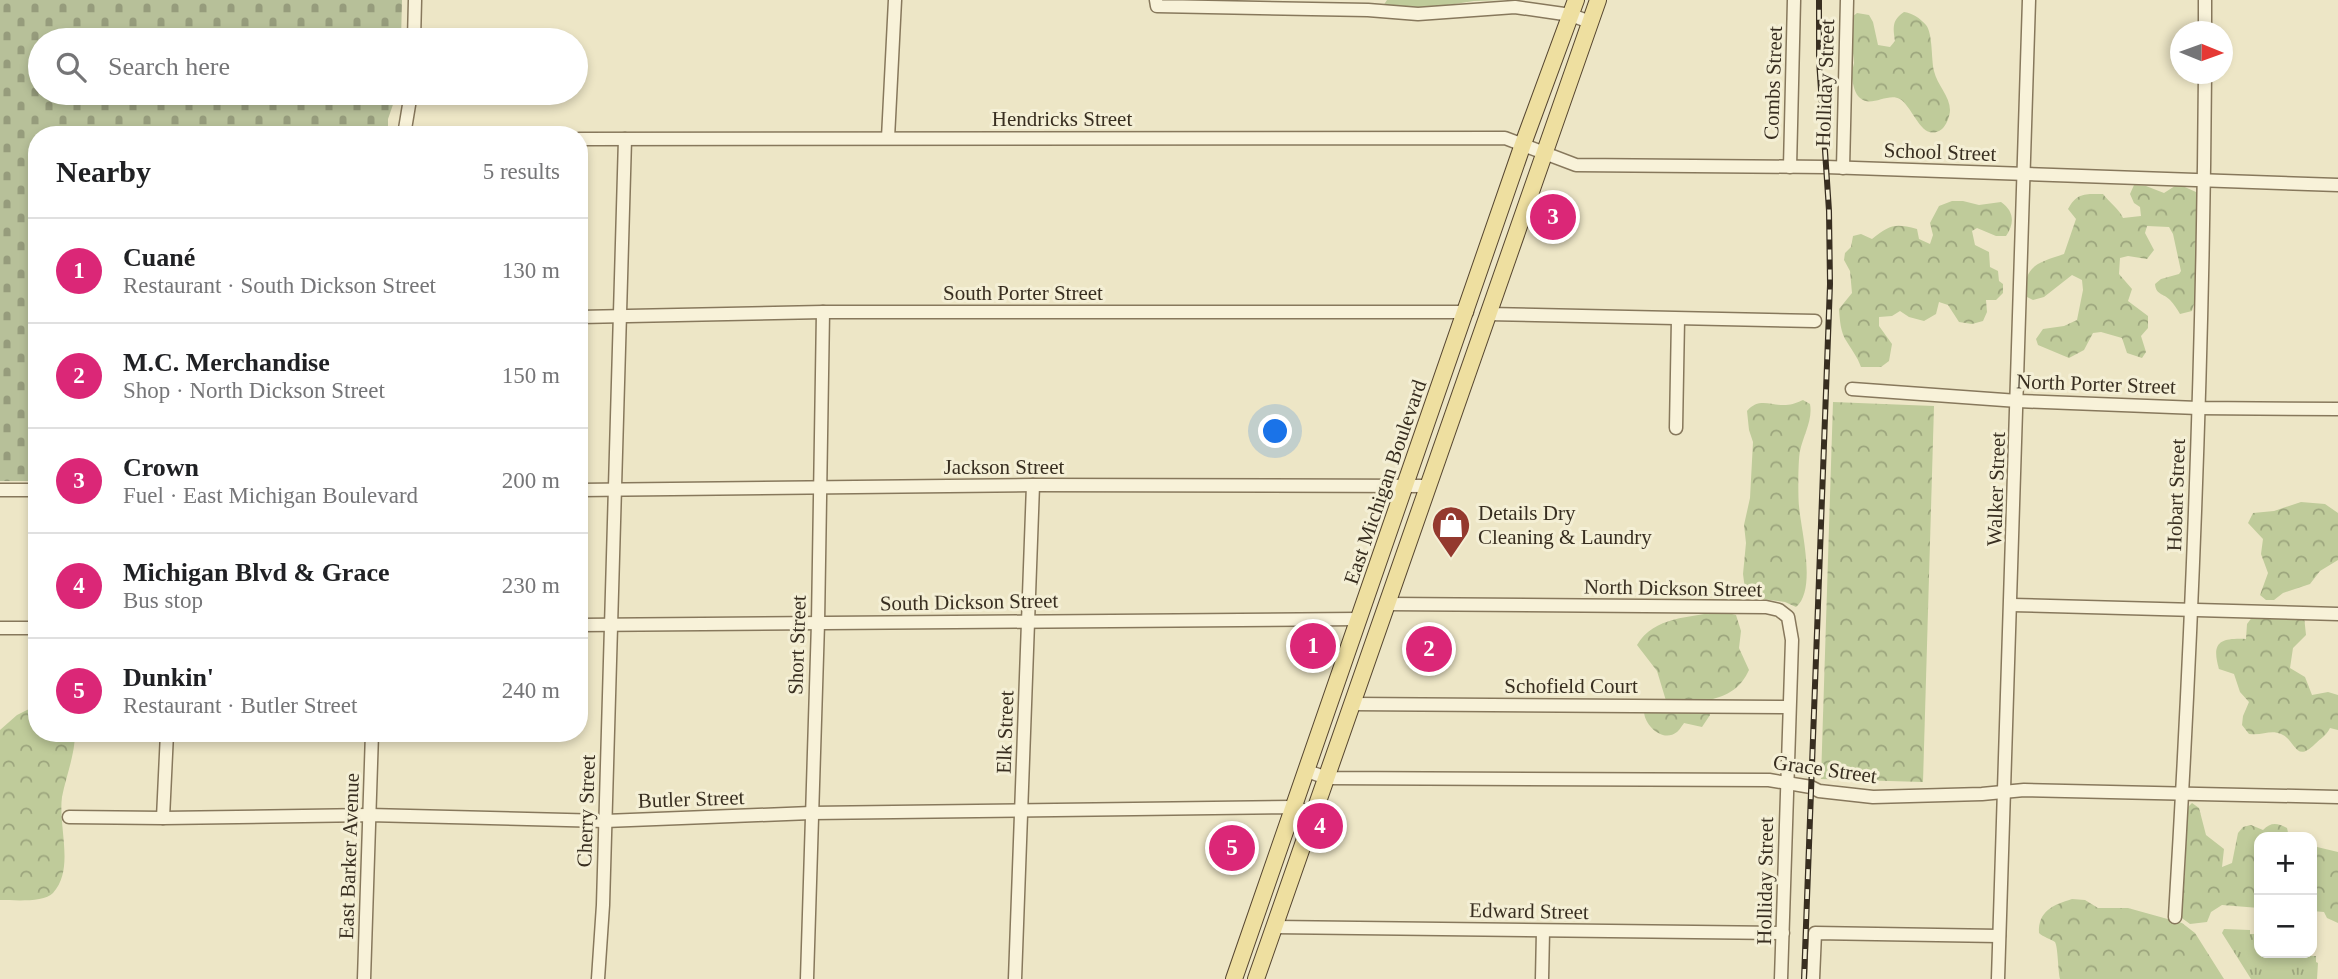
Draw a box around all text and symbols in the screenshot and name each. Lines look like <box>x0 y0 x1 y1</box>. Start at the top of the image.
street label: Holliday Street <box>1811 19 1839 147</box>
north arrow <box>2170 21 2233 84</box>
street label: Combs Street <box>1759 26 1787 140</box>
search box <box>28 28 588 105</box>
icon: search <box>52 48 90 86</box>
text: Search here <box>108 52 230 81</box>
street label: Hendricks Street <box>992 107 1132 131</box>
street label: School Street <box>1883 138 1997 166</box>
text: Nearby <box>56 155 151 188</box>
text: 5 results <box>483 159 560 184</box>
pin: 3 <box>1530 191 1576 243</box>
text: Cuané <box>123 243 195 272</box>
text: 1 <box>73 258 85 283</box>
text: 130 m <box>502 258 560 283</box>
text: Restaurant · South Dickson Street <box>123 273 436 298</box>
street label: South Porter Street <box>943 281 1103 305</box>
text: M.C. Merchandise <box>123 348 330 377</box>
text: 2 <box>73 363 85 388</box>
text: 150 m <box>502 363 560 388</box>
street label: North Porter Street <box>2016 369 2176 399</box>
street label: East Michigan Boulevard <box>1339 376 1431 587</box>
text: Shop · North Dickson Street <box>123 378 385 403</box>
your location <box>1258 414 1292 448</box>
street label: Walker Street <box>1982 431 2010 547</box>
street label: Hobart Street <box>2162 438 2190 552</box>
text: Crown <box>123 453 199 482</box>
street label: Jackson Street <box>944 455 1065 479</box>
text: 3 <box>73 468 85 493</box>
text: 200 m <box>502 468 560 493</box>
text: Fuel · East Michigan Boulevard <box>123 483 418 508</box>
place label: Details Dry Cleaning & Laundry <box>1478 501 1652 549</box>
shop icon: Details Dry Cleaning & Laundry <box>1430 504 1472 559</box>
text: Michigan Blvd & Grace <box>123 558 389 587</box>
text: 4 <box>73 573 85 598</box>
text: 230 m <box>502 573 560 598</box>
street label: North Dickson Street <box>1584 574 1763 602</box>
text: Bus stop <box>123 588 203 613</box>
street label: South Dickson Street <box>880 588 1059 616</box>
street label: Short Street <box>783 595 811 695</box>
pin: 1 <box>1290 620 1336 672</box>
pin: 2 <box>1406 623 1452 675</box>
text: Dunkin' <box>123 663 214 692</box>
street label: Schofield Court <box>1504 674 1638 698</box>
text: 5 <box>73 678 85 703</box>
text: 240 m <box>502 678 560 703</box>
street label: Elk Street <box>992 690 1018 774</box>
text: Restaurant · Butler Street <box>123 693 357 718</box>
street label: Grace Street <box>1772 750 1879 788</box>
street label: Cherry Street <box>572 754 600 868</box>
street label: East Barker Avenue <box>334 772 364 940</box>
street label: Butler Street <box>637 785 745 813</box>
pin: 4 <box>1297 800 1343 852</box>
street label: Holliday Street <box>1752 817 1778 945</box>
pin: 5 <box>1209 822 1255 874</box>
map controls <box>2254 832 2317 958</box>
button: + <box>2254 832 2317 895</box>
button: − <box>2254 895 2317 958</box>
street label: Edward Street <box>1469 898 1589 924</box>

